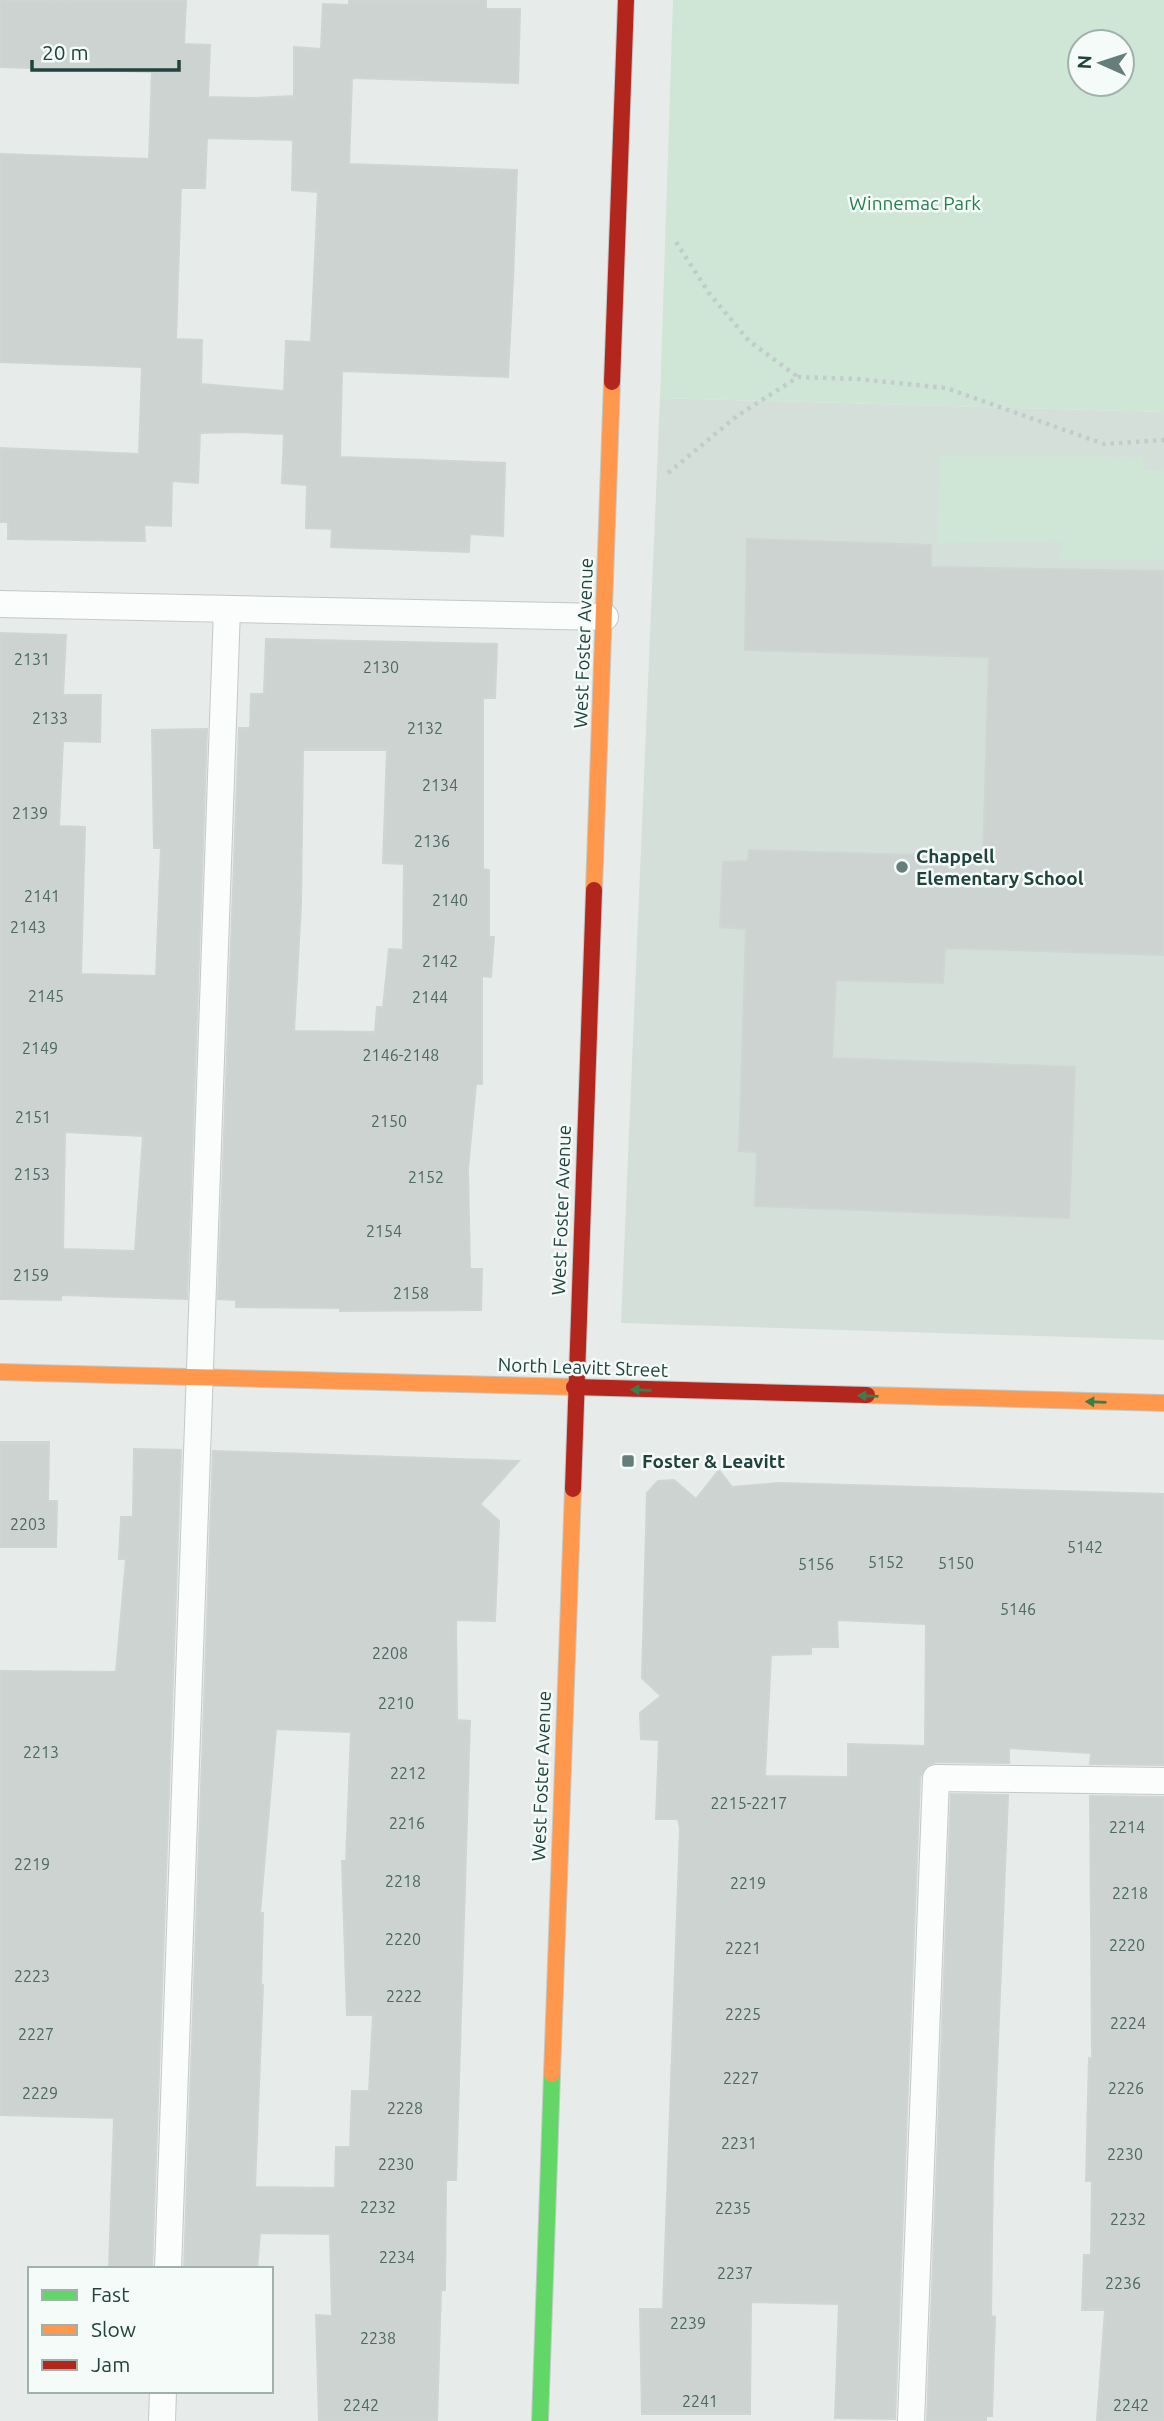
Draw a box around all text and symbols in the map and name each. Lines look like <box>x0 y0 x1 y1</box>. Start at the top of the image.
scale bar <box>32 28 178 72</box>
north arrow <box>1066 28 1136 98</box>
text: 20 m <box>42 40 89 64</box>
text: N <box>1073 54 1095 70</box>
park label: Winnemac Park <box>849 192 981 214</box>
street label: West Foster Avenue <box>569 557 597 729</box>
house number: 2131 <box>14 650 50 668</box>
house number: 2130 <box>363 658 399 676</box>
house number: 2133 <box>32 709 68 727</box>
house number: 2132 <box>407 719 443 737</box>
house number: 2134 <box>422 776 458 794</box>
house number: 2139 <box>12 804 48 822</box>
house number: 2136 <box>414 832 450 850</box>
place label: Chappell Elementary School <box>916 845 1084 889</box>
marker: Chappell Elementary School <box>894 859 910 875</box>
house number: 2141 <box>24 887 60 905</box>
house number: 2140 <box>432 891 468 909</box>
house number: 2143 <box>10 918 46 936</box>
house number: 2142 <box>422 952 458 970</box>
house number: 2145 <box>28 987 64 1005</box>
house number: 2144 <box>412 988 448 1006</box>
house number: 2149 <box>22 1039 58 1057</box>
house number: 2146-2148 <box>363 1046 439 1064</box>
house number: 2151 <box>15 1108 51 1126</box>
house number: 2150 <box>371 1112 407 1130</box>
street label: West Foster Avenue <box>547 1124 575 1296</box>
house number: 2153 <box>14 1165 50 1183</box>
house number: 2152 <box>408 1168 444 1186</box>
house number: 2154 <box>366 1222 402 1240</box>
house number: 2159 <box>13 1266 49 1284</box>
house number: 2158 <box>393 1284 429 1302</box>
street label: North Leavitt Street <box>497 1353 669 1381</box>
one-way arrow <box>630 1384 652 1395</box>
one-way arrow <box>857 1390 879 1401</box>
one-way arrow <box>1085 1396 1107 1407</box>
place label: Foster & Leavitt <box>642 1450 785 1472</box>
marker: Foster & Leavitt <box>620 1453 636 1469</box>
house number: 2203 <box>10 1515 46 1533</box>
house number: 5142 <box>1067 1538 1103 1556</box>
house number: 5152 <box>868 1553 904 1571</box>
house number: 5150 <box>938 1554 974 1572</box>
house number: 5156 <box>798 1555 834 1573</box>
house number: 5146 <box>1000 1600 1036 1618</box>
house number: 2208 <box>372 1644 408 1662</box>
street label: West Foster Avenue <box>527 1690 555 1862</box>
house number: 2210 <box>378 1694 414 1712</box>
house number: 2213 <box>23 1743 59 1761</box>
house number: 2212 <box>390 1764 426 1782</box>
house number: 2215-2217 <box>711 1794 787 1812</box>
house number: 2216 <box>389 1814 425 1832</box>
house number: 2214 <box>1109 1818 1145 1836</box>
house number: 2219 <box>14 1855 50 1873</box>
house number: 2218 <box>385 1872 421 1890</box>
house number: 2219 <box>730 1874 766 1892</box>
house number: 2218 <box>1112 1884 1148 1902</box>
house number: 2220 <box>385 1930 421 1948</box>
house number: 2220 <box>1109 1936 1145 1954</box>
house number: 2221 <box>725 1939 761 1957</box>
house number: 2223 <box>14 1967 50 1985</box>
house number: 2222 <box>386 1987 422 2005</box>
house number: 2225 <box>725 2005 761 2023</box>
house number: 2224 <box>1110 2014 1146 2032</box>
house number: 2227 <box>18 2025 54 2043</box>
house number: 2227 <box>723 2069 759 2087</box>
house number: 2226 <box>1108 2079 1144 2097</box>
house number: 2229 <box>22 2084 58 2102</box>
house number: 2228 <box>387 2099 423 2117</box>
house number: 2231 <box>721 2134 757 2152</box>
house number: 2230 <box>1107 2145 1143 2163</box>
house number: 2230 <box>378 2155 414 2173</box>
house number: 2232 <box>360 2198 396 2216</box>
house number: 2235 <box>715 2199 751 2217</box>
house number: 2232 <box>1110 2210 1146 2228</box>
house number: 2234 <box>379 2248 415 2266</box>
house number: 2237 <box>717 2264 753 2282</box>
legend <box>28 2267 273 2393</box>
house number: 2236 <box>1105 2274 1141 2292</box>
text: Fast <box>91 2282 129 2306</box>
house number: 2239 <box>670 2314 706 2332</box>
text: Slow <box>91 2317 136 2341</box>
house number: 2238 <box>360 2329 396 2347</box>
text: Jam <box>91 2352 130 2376</box>
house number: 2241 <box>682 2392 718 2410</box>
house number: 2242 <box>343 2396 379 2414</box>
house number: 2242 <box>1113 2396 1149 2414</box>

